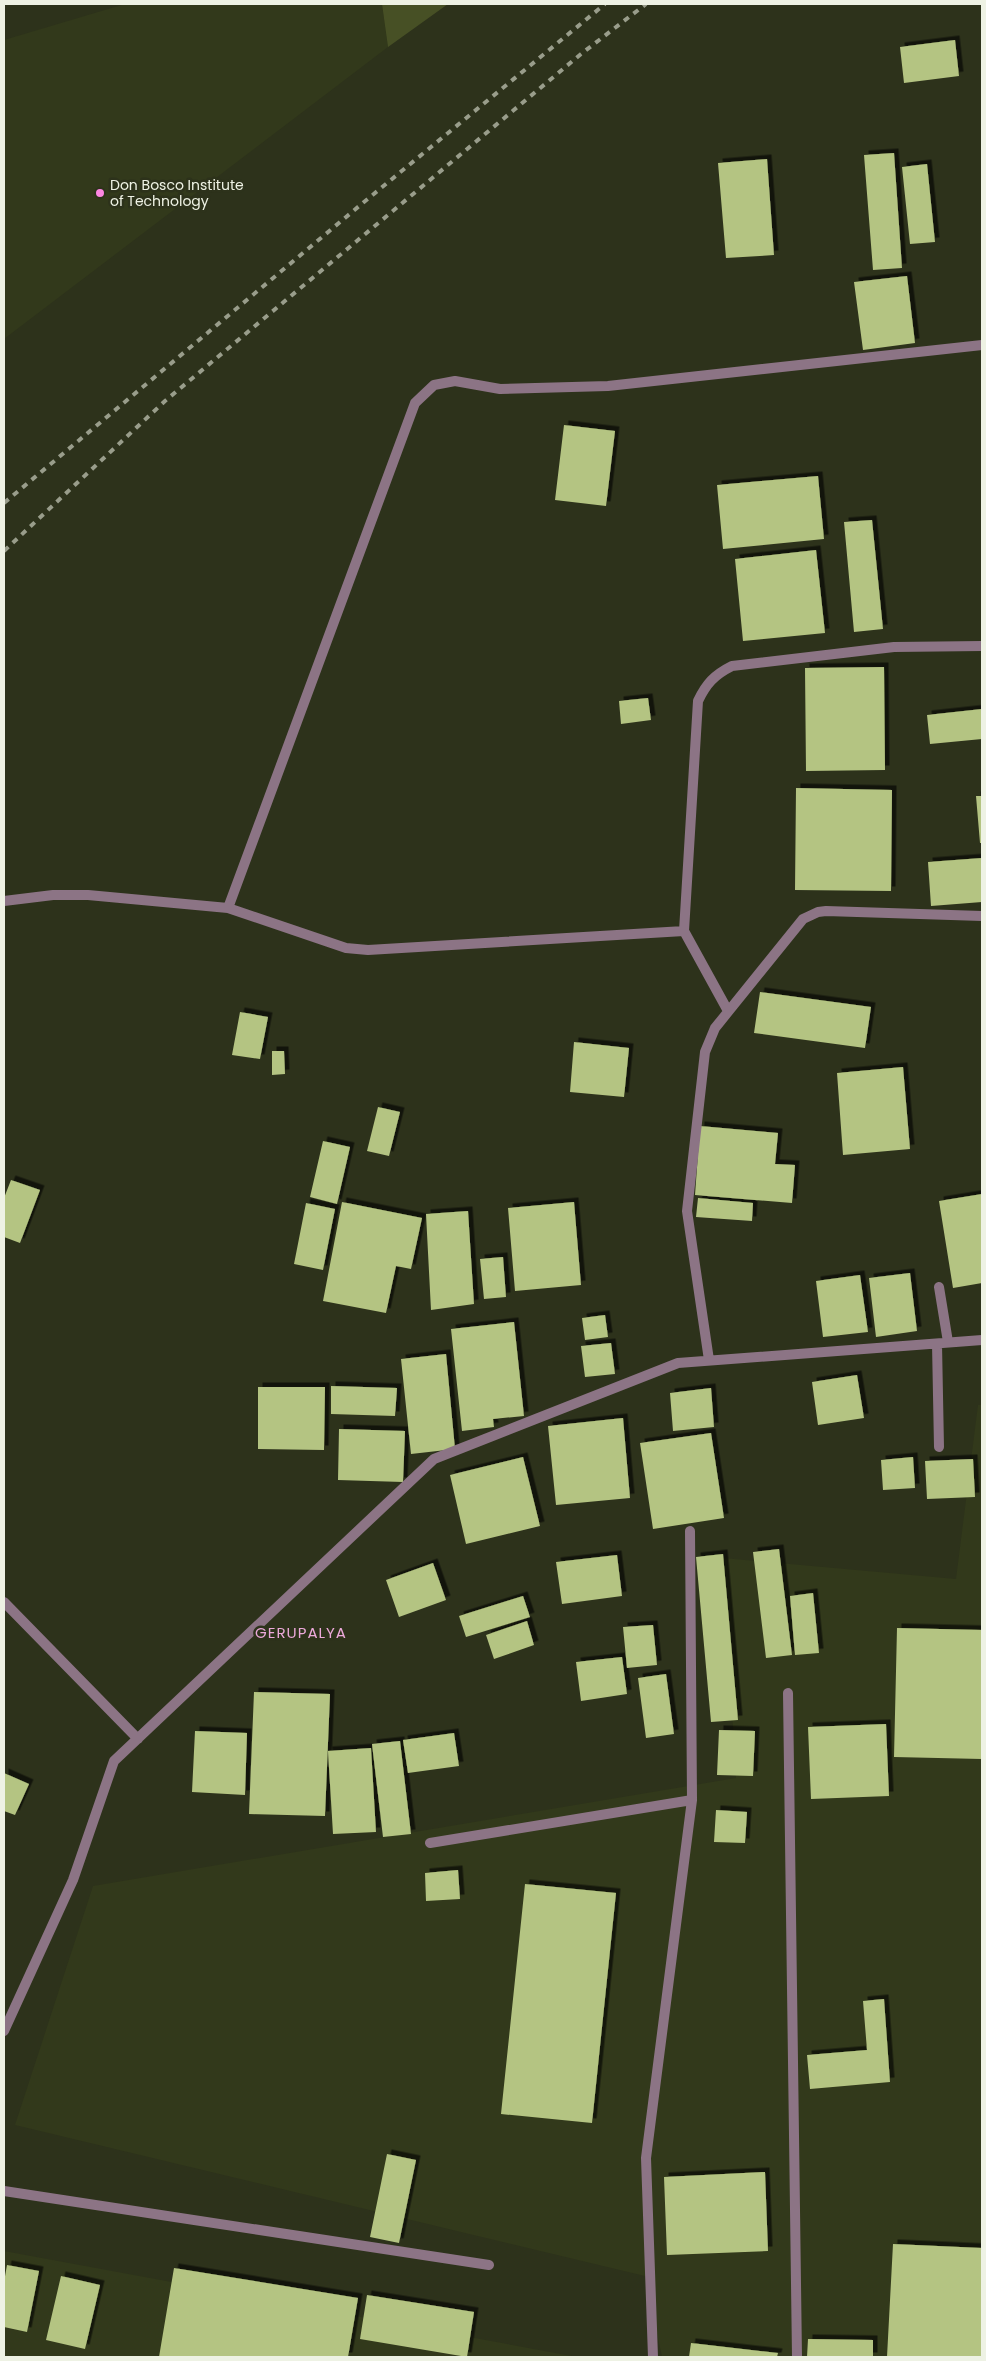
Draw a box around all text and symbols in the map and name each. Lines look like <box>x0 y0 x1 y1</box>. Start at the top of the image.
place label: Don Bosco Institute of Technology <box>110 175 244 211</box>
marker: Don Bosco Institute of Technology <box>94 187 106 199</box>
district label: GERUPALYA <box>255 1622 347 1643</box>

